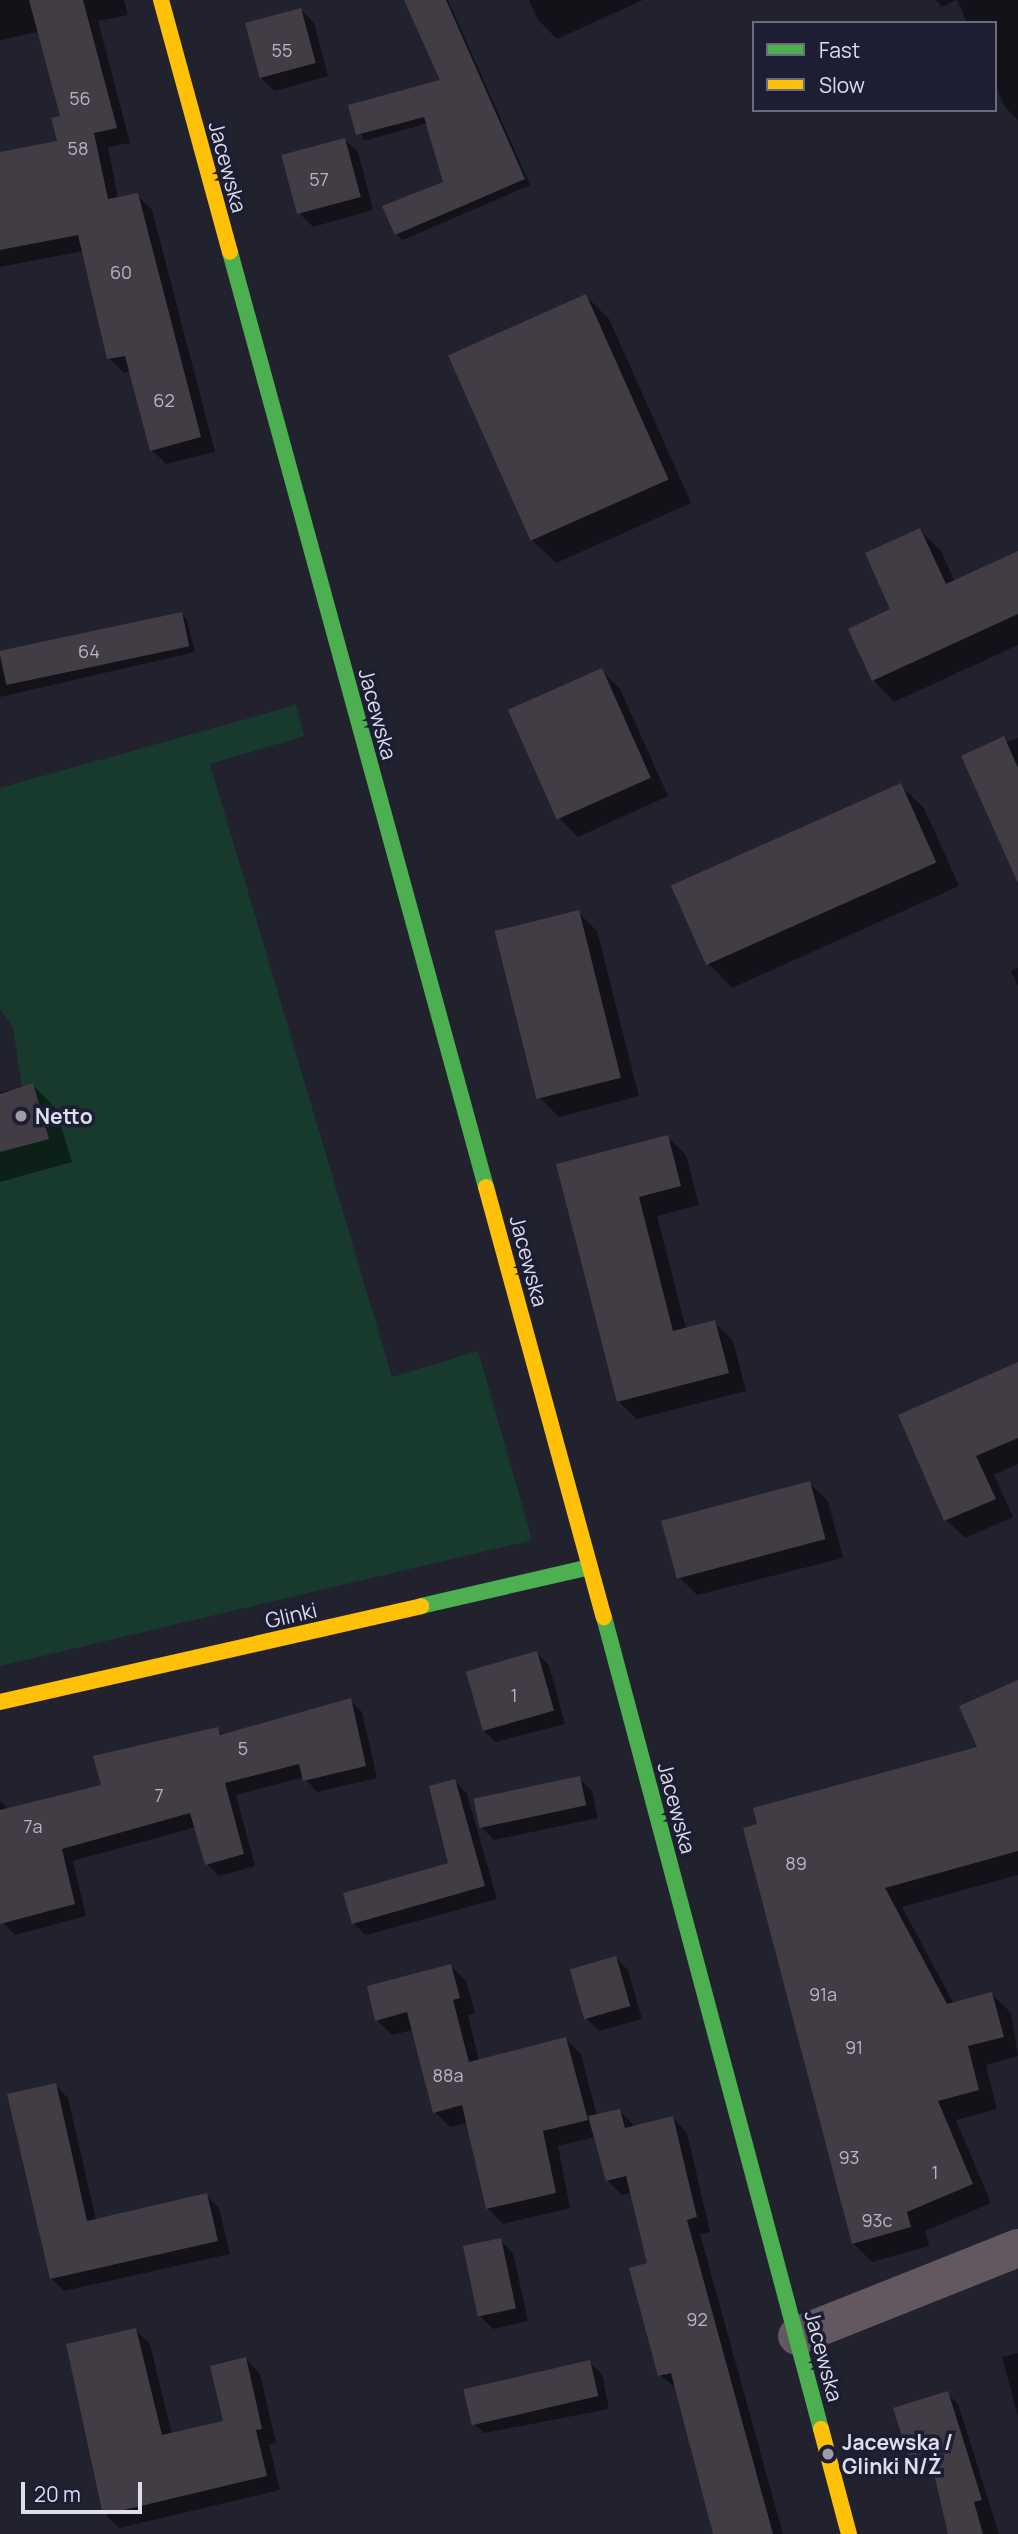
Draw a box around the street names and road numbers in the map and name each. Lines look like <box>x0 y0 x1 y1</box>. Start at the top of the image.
street label: Jacewska <box>204 119 252 215</box>
street label: Jacewska <box>354 666 402 762</box>
street label: Jacewska <box>505 1213 553 1309</box>
street label: Glinki <box>263 1597 319 1633</box>
street label: Jacewska <box>653 1760 701 1856</box>
street label: Jacewska <box>800 2308 848 2404</box>

